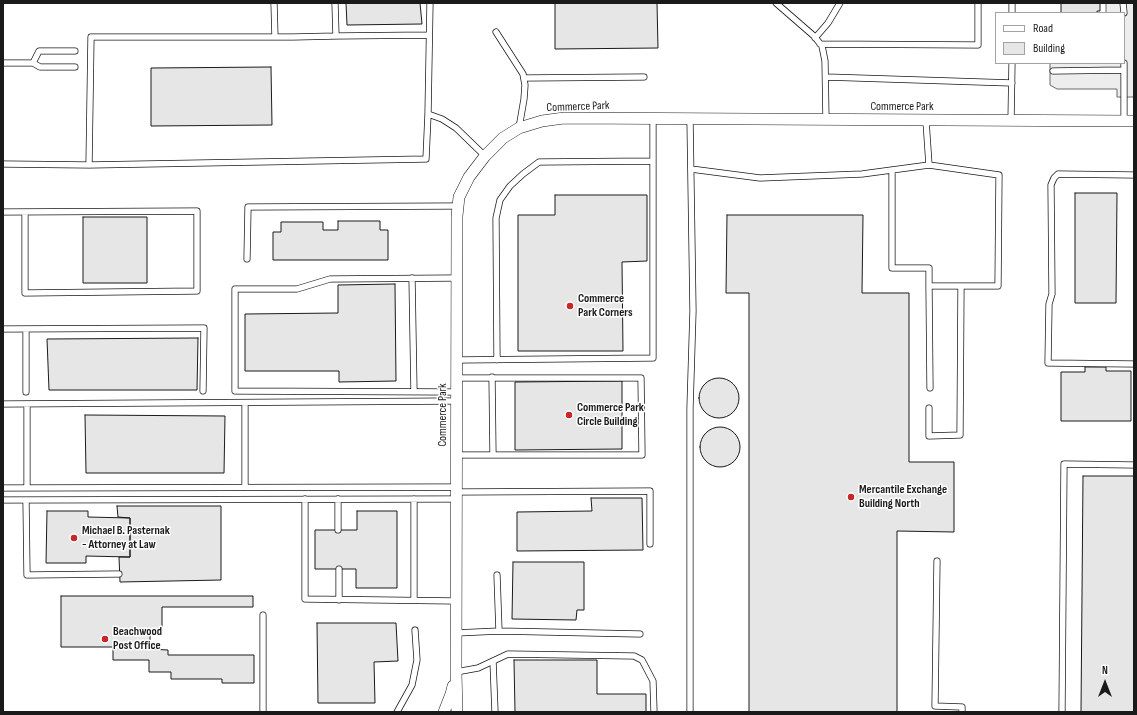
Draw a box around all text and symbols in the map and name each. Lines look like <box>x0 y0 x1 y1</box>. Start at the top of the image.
legend <box>995 12 1125 64</box>
text: Road <box>1033 21 1053 36</box>
text: Building <box>1033 41 1065 56</box>
street label: Commerce Park <box>546 99 610 115</box>
street label: Commerce Park <box>870 100 934 114</box>
place label: Commerce Park Corners <box>578 292 633 320</box>
marker: Commerce Park Corners <box>565 301 575 311</box>
street label: Commerce Park <box>436 383 450 447</box>
place label: Commerce Park Circle Building <box>577 401 644 429</box>
marker: Commerce Park Circle Building <box>564 410 574 420</box>
place label: Mercantile Exchange Building North <box>859 483 947 511</box>
marker: Mercantile Exchange Building North <box>846 492 856 502</box>
place label: Michael B. Pasternak - Attorney at Law <box>82 524 170 552</box>
marker: Michael B. Pasternak - Attorney at Law <box>69 533 79 543</box>
place label: Beachwood Post Office <box>113 625 162 653</box>
marker: Beachwood Post Office <box>100 634 110 644</box>
north arrow <box>1085 663 1125 703</box>
text: N <box>1102 664 1108 677</box>

